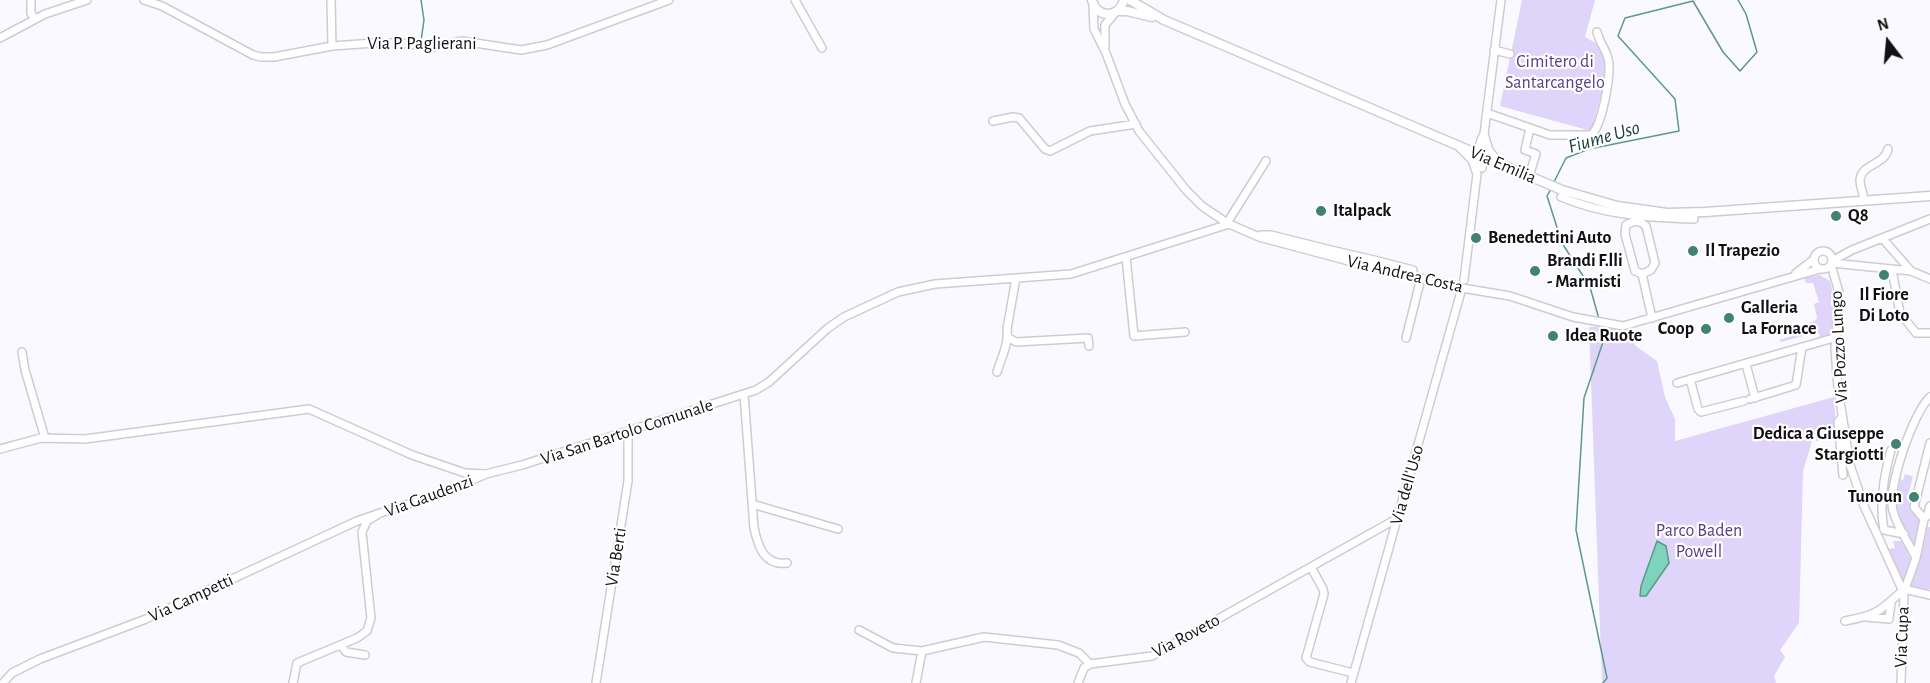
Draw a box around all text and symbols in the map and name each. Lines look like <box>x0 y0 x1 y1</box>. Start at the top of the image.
north arrow <box>1858 12 1918 72</box>
text: N <box>1875 15 1891 34</box>
street label: Via P. Paglierani <box>367 33 477 55</box>
park label: Cimitero di Santarcangelo <box>1505 51 1605 94</box>
water label: Fiume Uso <box>1565 115 1643 159</box>
street label: Via Emilia <box>1466 141 1540 189</box>
place label: Italpack <box>1333 200 1391 222</box>
marker: Italpack <box>1314 204 1328 218</box>
place label: Q8 <box>1848 205 1869 227</box>
marker: Q8 <box>1829 209 1843 223</box>
place label: Benedettini Auto <box>1488 227 1611 249</box>
marker: Benedettini Auto <box>1469 231 1483 245</box>
place label: Il Trapezio <box>1705 240 1780 262</box>
marker: Il Trapezio <box>1686 244 1700 258</box>
street label: Via Andrea Costa <box>1345 250 1465 298</box>
place label: Brandi F.lli - Marmisti <box>1547 250 1623 292</box>
marker: Brandi F.lli - Marmisti <box>1528 264 1542 278</box>
marker: Il Fiore Di Loto <box>1877 268 1891 282</box>
place label: Il Fiore Di Loto <box>1859 284 1909 326</box>
street label: Via Pozzo Lungo <box>1825 290 1853 404</box>
place label: Galleria La Fornace <box>1741 297 1817 340</box>
marker: Galleria La Fornace <box>1722 311 1736 325</box>
place label: Coop <box>1658 318 1694 340</box>
marker: Coop <box>1699 322 1713 336</box>
place label: Idea Ruote <box>1565 325 1642 347</box>
marker: Idea Ruote <box>1546 329 1560 343</box>
street label: Via San Bartolo Comunale <box>538 394 716 470</box>
place label: Dedica a Giuseppe Stargiotti <box>1753 423 1884 466</box>
marker: Dedica a Giuseppe Stargiotti <box>1889 437 1903 451</box>
street label: Via dell'Uso <box>1385 443 1429 527</box>
street label: Via Gaudenzi <box>382 470 476 522</box>
place label: Tunoun <box>1848 486 1902 508</box>
marker: Tunoun <box>1907 490 1921 504</box>
park label: Parco Baden Powell <box>1656 520 1742 562</box>
street label: Via Berti <box>601 526 631 588</box>
street label: Via Campetti <box>145 569 237 627</box>
street label: Via Cupa <box>1890 606 1914 668</box>
street label: Via Roveto <box>1148 609 1224 663</box>

